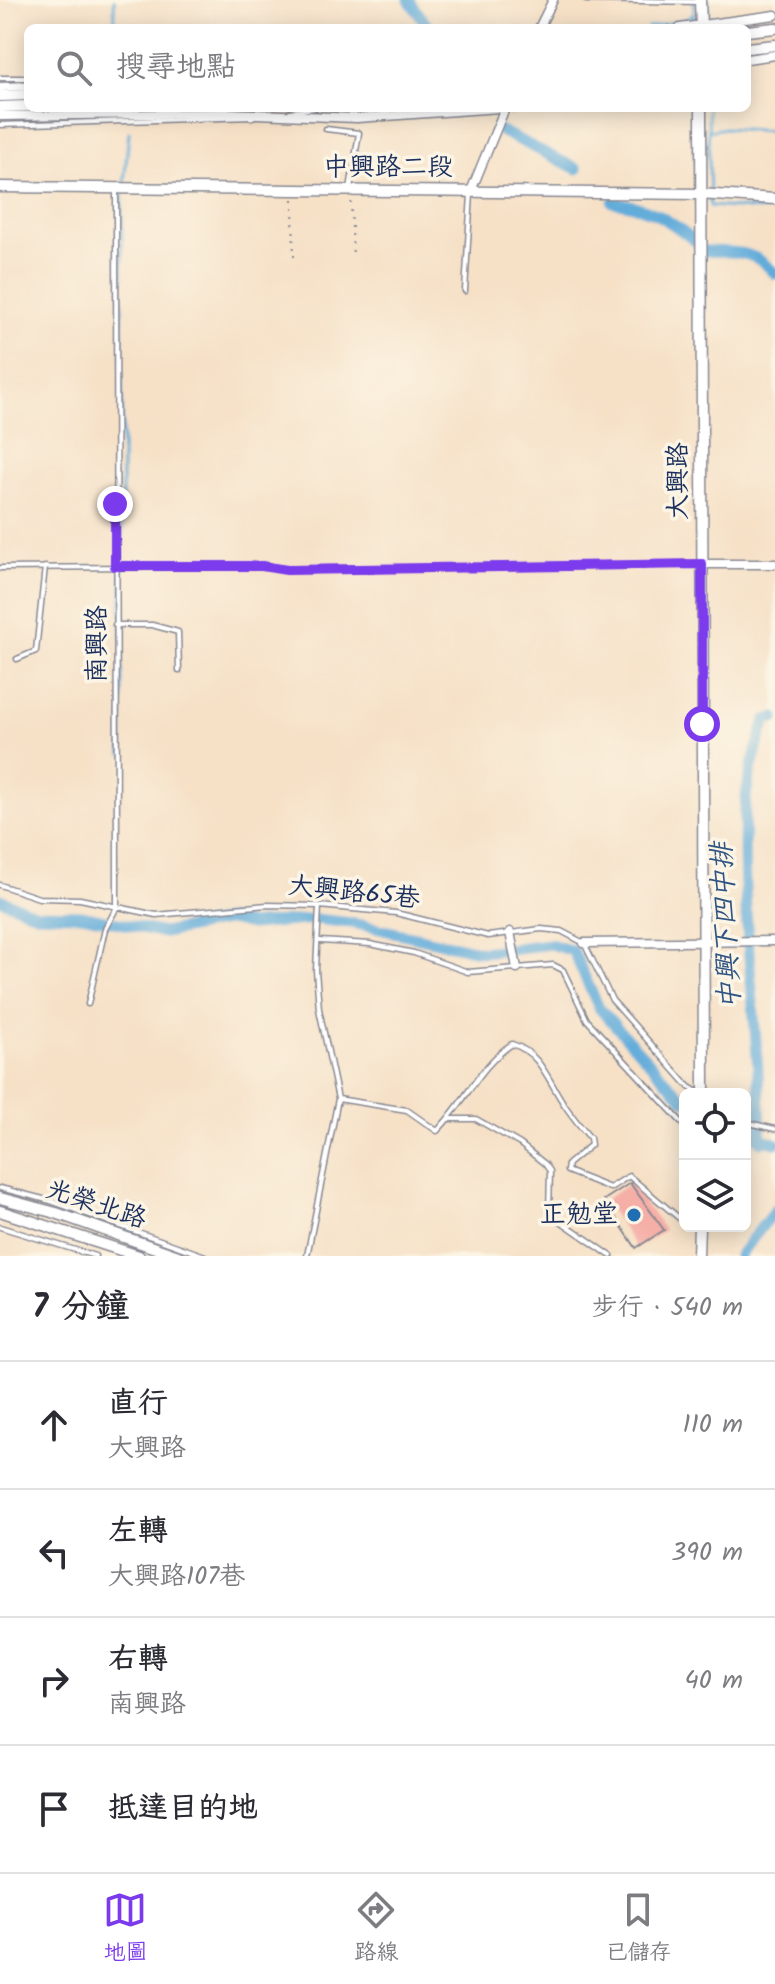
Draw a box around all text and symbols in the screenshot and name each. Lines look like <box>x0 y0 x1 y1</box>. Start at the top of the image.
search box <box>24 24 751 112</box>
text: 搜尋地點 <box>116 44 236 92</box>
icon: search <box>52 46 96 90</box>
street label: 中興路二段 <box>323 147 453 189</box>
street label: 大興路 <box>658 442 700 520</box>
route end <box>97 486 133 522</box>
street label: 南興路 <box>77 605 119 683</box>
route start <box>684 706 720 742</box>
water label: 中興下四中排 <box>700 838 754 1011</box>
street label: 大興路65巷 <box>286 865 422 921</box>
map controls <box>679 1088 751 1232</box>
button: locate <box>679 1088 751 1160</box>
button: layers <box>679 1160 751 1232</box>
street label: 光榮北路 <box>40 1169 152 1241</box>
place label: 正勉堂 <box>540 1194 618 1236</box>
marker: 正勉堂 <box>625 1206 643 1224</box>
text: 7 分鐘 <box>32 1281 129 1335</box>
text: 步行 · 540 m <box>592 1287 743 1329</box>
text: 直行 <box>108 1380 168 1428</box>
icon: ahead <box>32 1403 76 1447</box>
text: 110 m <box>683 1404 743 1446</box>
text: 大興路 <box>108 1428 186 1470</box>
text: 左轉 <box>108 1508 168 1556</box>
icon: left <box>32 1531 76 1575</box>
text: 390 m <box>671 1532 743 1574</box>
text: 大興路107巷 <box>108 1556 245 1598</box>
text: 右轉 <box>108 1636 168 1684</box>
icon: right <box>32 1659 76 1703</box>
text: 40 m <box>685 1660 743 1702</box>
text: 南興路 <box>108 1684 186 1726</box>
text: 抵達目的地 <box>108 1785 258 1833</box>
icon: arrive <box>32 1787 76 1831</box>
tab: 地圖 <box>103 1888 148 1971</box>
tab: 路線 <box>354 1888 399 1971</box>
tab: 已儲存 <box>605 1888 672 1971</box>

